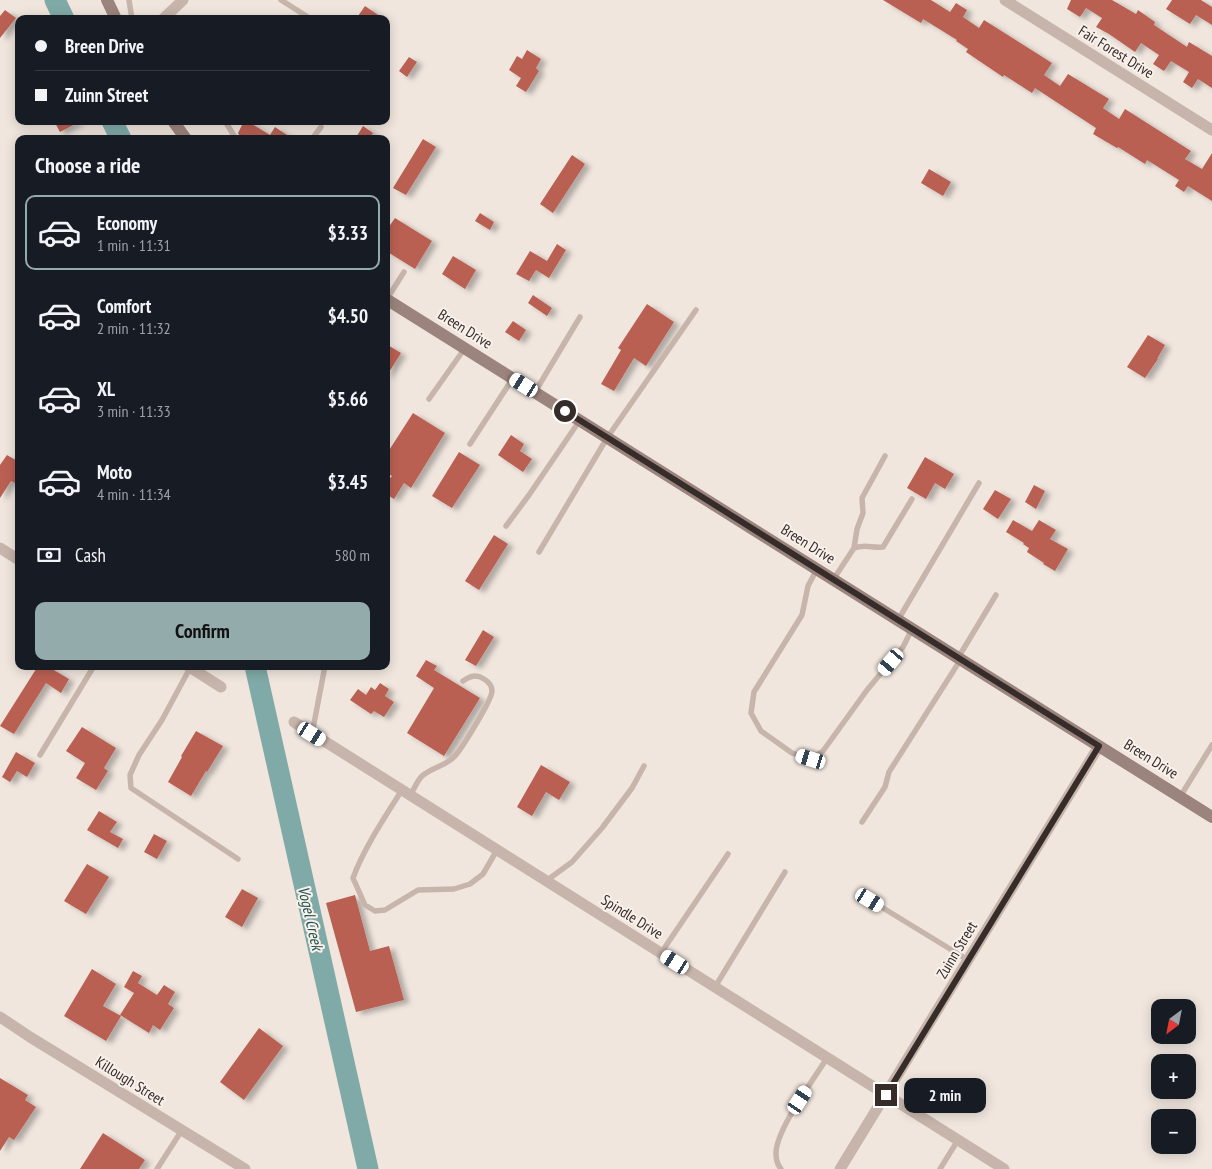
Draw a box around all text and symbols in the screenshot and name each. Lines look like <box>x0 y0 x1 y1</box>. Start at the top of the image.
street label: Fair Forest Drive <box>1075 21 1157 82</box>
text: Breen Drive <box>65 34 144 58</box>
text: Zuinn Street <box>65 83 148 107</box>
text: Choose a ride <box>35 151 140 179</box>
icon: car <box>37 210 82 255</box>
text: Economy <box>97 211 157 235</box>
text: $3.33 <box>328 221 368 245</box>
text: 1 min · 11:31 <box>97 235 171 255</box>
icon: car <box>37 293 82 338</box>
text: Comfort <box>97 294 151 318</box>
text: $4.50 <box>328 304 368 328</box>
street label: Breen Drive <box>435 304 496 353</box>
text: 2 min · 11:32 <box>97 318 171 338</box>
car <box>507 371 540 399</box>
icon: car <box>37 376 82 421</box>
text: XL <box>97 377 115 401</box>
text: $5.66 <box>328 387 368 411</box>
route start <box>554 400 576 422</box>
text: 3 min · 11:33 <box>97 401 171 421</box>
icon: car <box>37 459 82 504</box>
text: Moto <box>97 460 132 484</box>
text: $3.45 <box>328 470 368 494</box>
text: 4 min · 11:34 <box>97 484 171 504</box>
street label: Breen Drive <box>778 519 839 568</box>
icon: cash <box>35 541 63 569</box>
text: Cash <box>75 543 106 567</box>
text: 580 m <box>335 545 370 565</box>
button: Confirm <box>35 602 370 660</box>
car <box>875 646 906 678</box>
car <box>295 720 328 748</box>
street label: Breen Drive <box>1121 734 1182 783</box>
car <box>794 747 827 771</box>
water label: Vogel Creek <box>294 884 328 954</box>
car <box>853 886 886 914</box>
street label: Spindle Drive <box>598 890 667 943</box>
street label: Zuinn Street <box>932 918 981 982</box>
car <box>658 948 691 976</box>
north arrow <box>1151 999 1196 1044</box>
map controls <box>1151 999 1196 1154</box>
street label: Killough Street <box>92 1052 168 1109</box>
button: + <box>1151 1054 1196 1099</box>
callout: 2 min <box>904 1078 986 1112</box>
car <box>785 1083 814 1117</box>
route end <box>875 1084 897 1106</box>
text: 2 min <box>929 1085 961 1105</box>
button: − <box>1151 1109 1196 1154</box>

